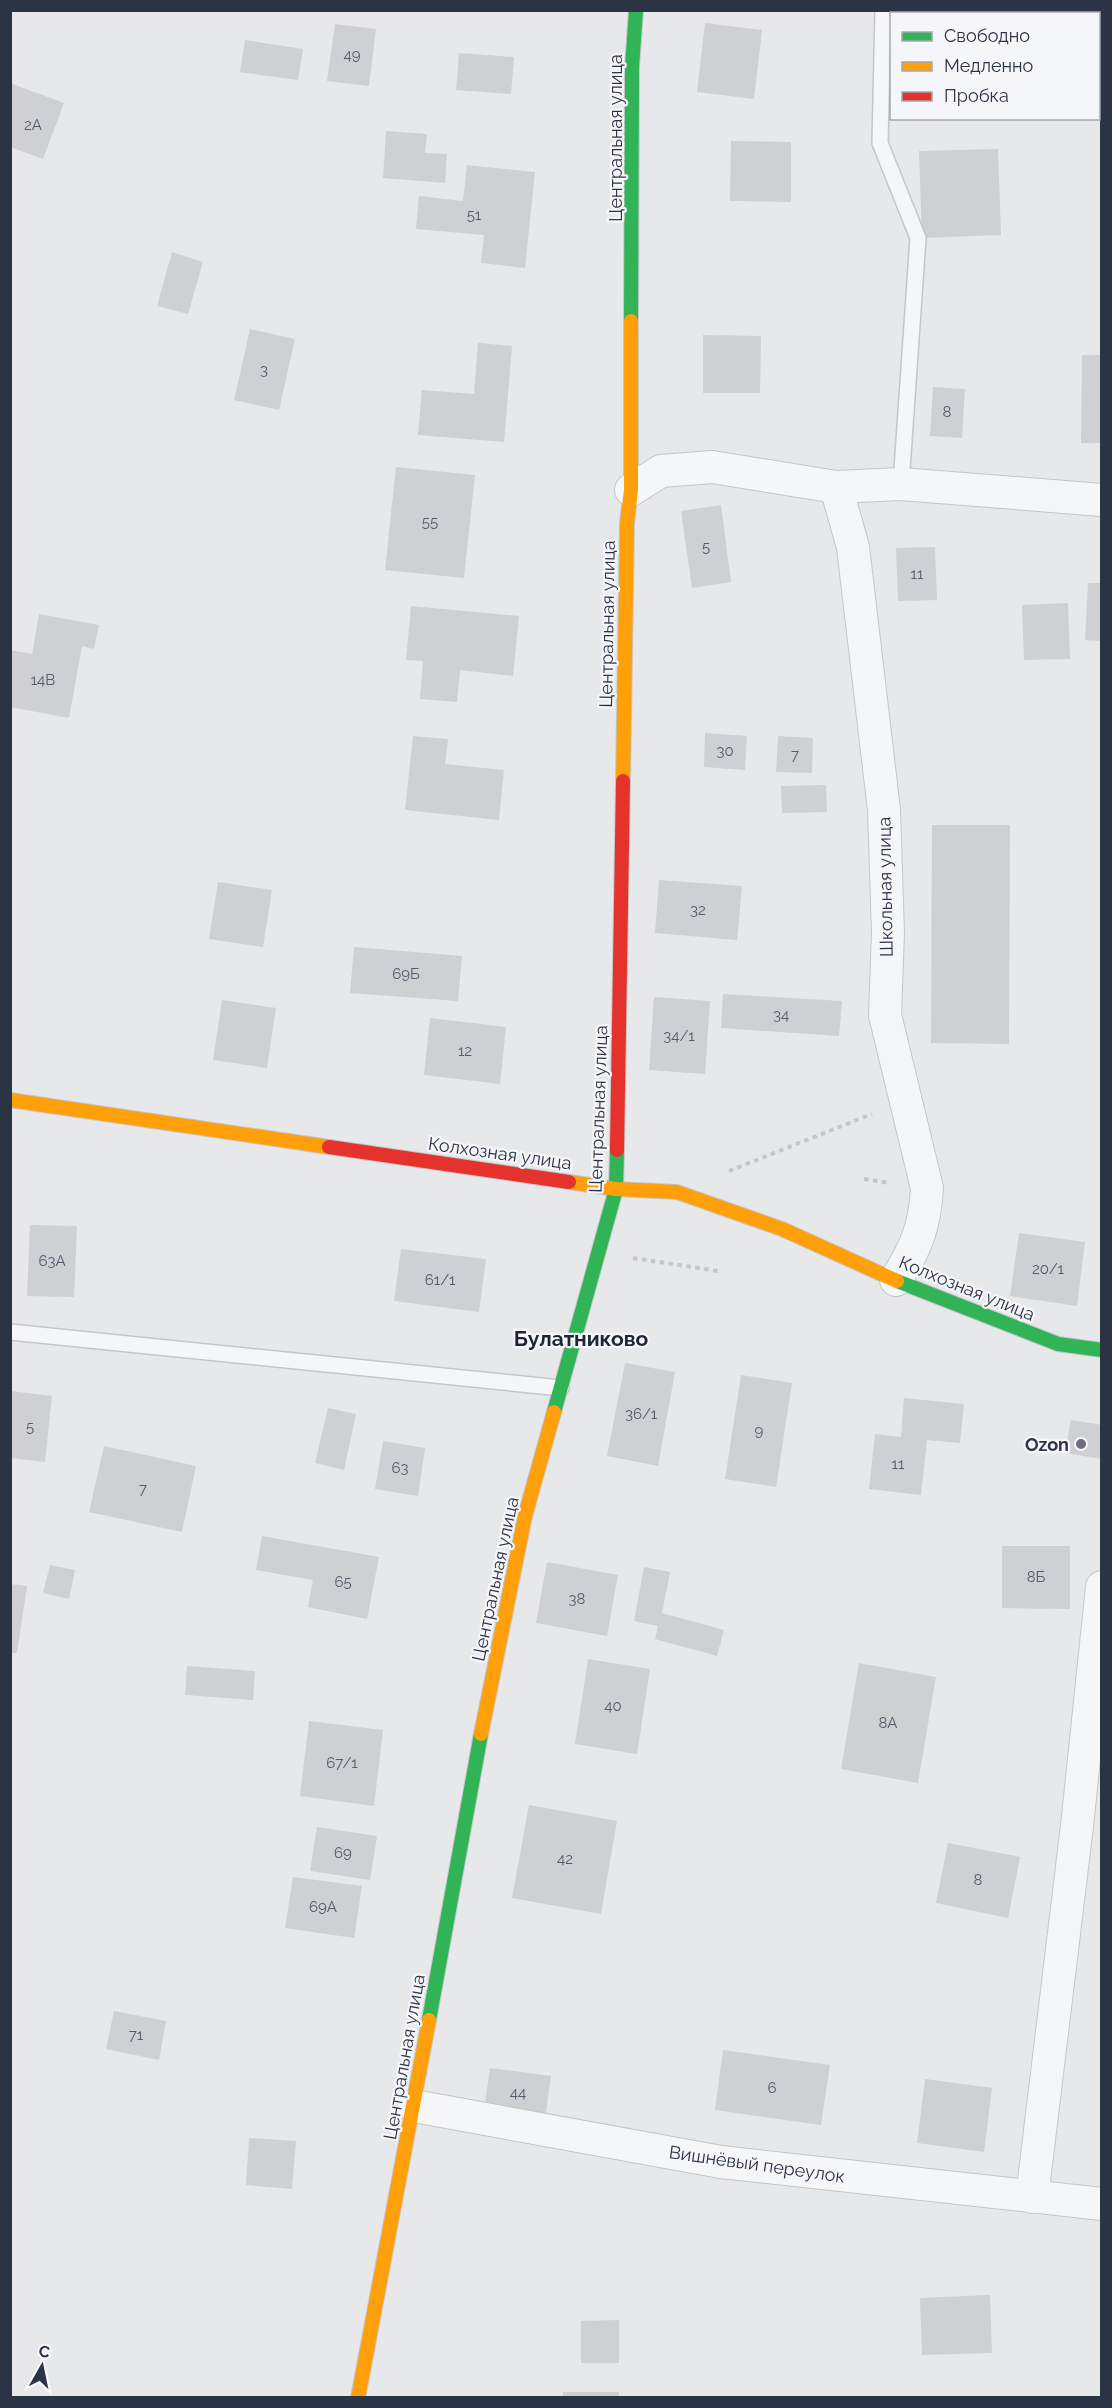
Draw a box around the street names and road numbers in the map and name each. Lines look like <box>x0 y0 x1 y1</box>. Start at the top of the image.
street label: Центральная улица <box>605 54 626 222</box>
street label: Центральная улица <box>595 540 619 708</box>
street label: Школьная улица <box>873 817 897 957</box>
street label: Центральная улица <box>585 1025 611 1193</box>
street label: Колхозная улица <box>427 1133 573 1173</box>
street label: Колхозная улица <box>896 1251 1038 1325</box>
street label: Центральная улица <box>467 1495 523 1663</box>
street label: Центральная улица <box>379 1973 429 2141</box>
street label: Вишнёвый переулок <box>668 2141 846 2187</box>

